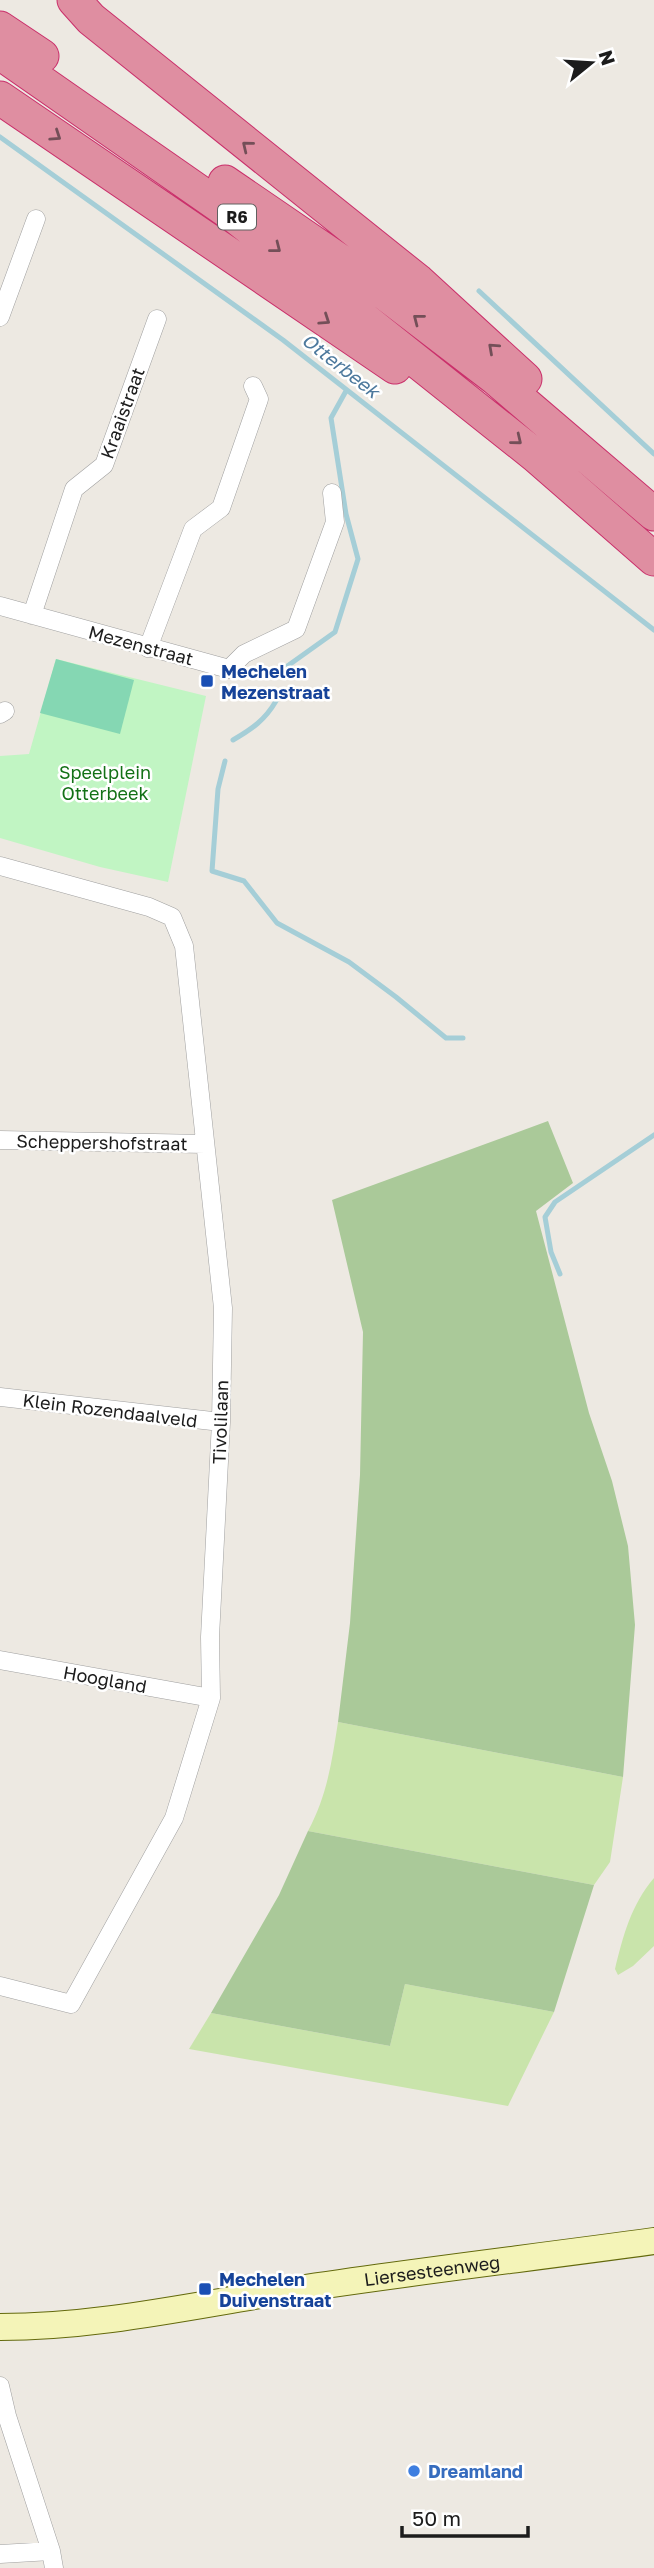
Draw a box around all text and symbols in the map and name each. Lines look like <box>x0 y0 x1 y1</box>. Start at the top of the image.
north arrow <box>556 28 626 98</box>
text: N <box>594 47 621 68</box>
one-way arrow <box>48 128 61 140</box>
one-way arrow <box>243 142 255 155</box>
road number: R6 <box>218 204 256 230</box>
one-way arrow <box>268 239 280 252</box>
one-way arrow <box>317 312 330 324</box>
one-way arrow <box>413 315 425 327</box>
water label: Otterbeek <box>298 328 386 404</box>
one-way arrow <box>488 344 501 356</box>
street label: Kraaistraat <box>95 364 149 462</box>
one-way arrow <box>508 432 521 444</box>
street label: Mezenstraat <box>86 620 196 670</box>
place label: Mechelen Mezenstraat <box>221 660 330 703</box>
marker: Mechelen Mezenstraat <box>199 673 215 689</box>
park label: Speelplein Otterbeek <box>59 761 151 804</box>
street label: Scheppershofstraat <box>16 1130 188 1154</box>
street label: Tivolilaan <box>208 1380 232 1464</box>
street label: Klein Rozendaalveld <box>21 1388 199 1432</box>
street label: Hoogland <box>62 1661 148 1697</box>
street label: Liersesteenweg <box>363 2250 501 2290</box>
place label: Mechelen Duivenstraat <box>219 2268 332 2311</box>
marker: Mechelen Duivenstraat <box>197 2281 213 2297</box>
place label: Dreamland <box>428 2460 523 2482</box>
marker: Dreamland <box>406 2463 422 2479</box>
scale bar <box>402 2494 528 2538</box>
text: 50 m <box>412 2505 461 2531</box>

